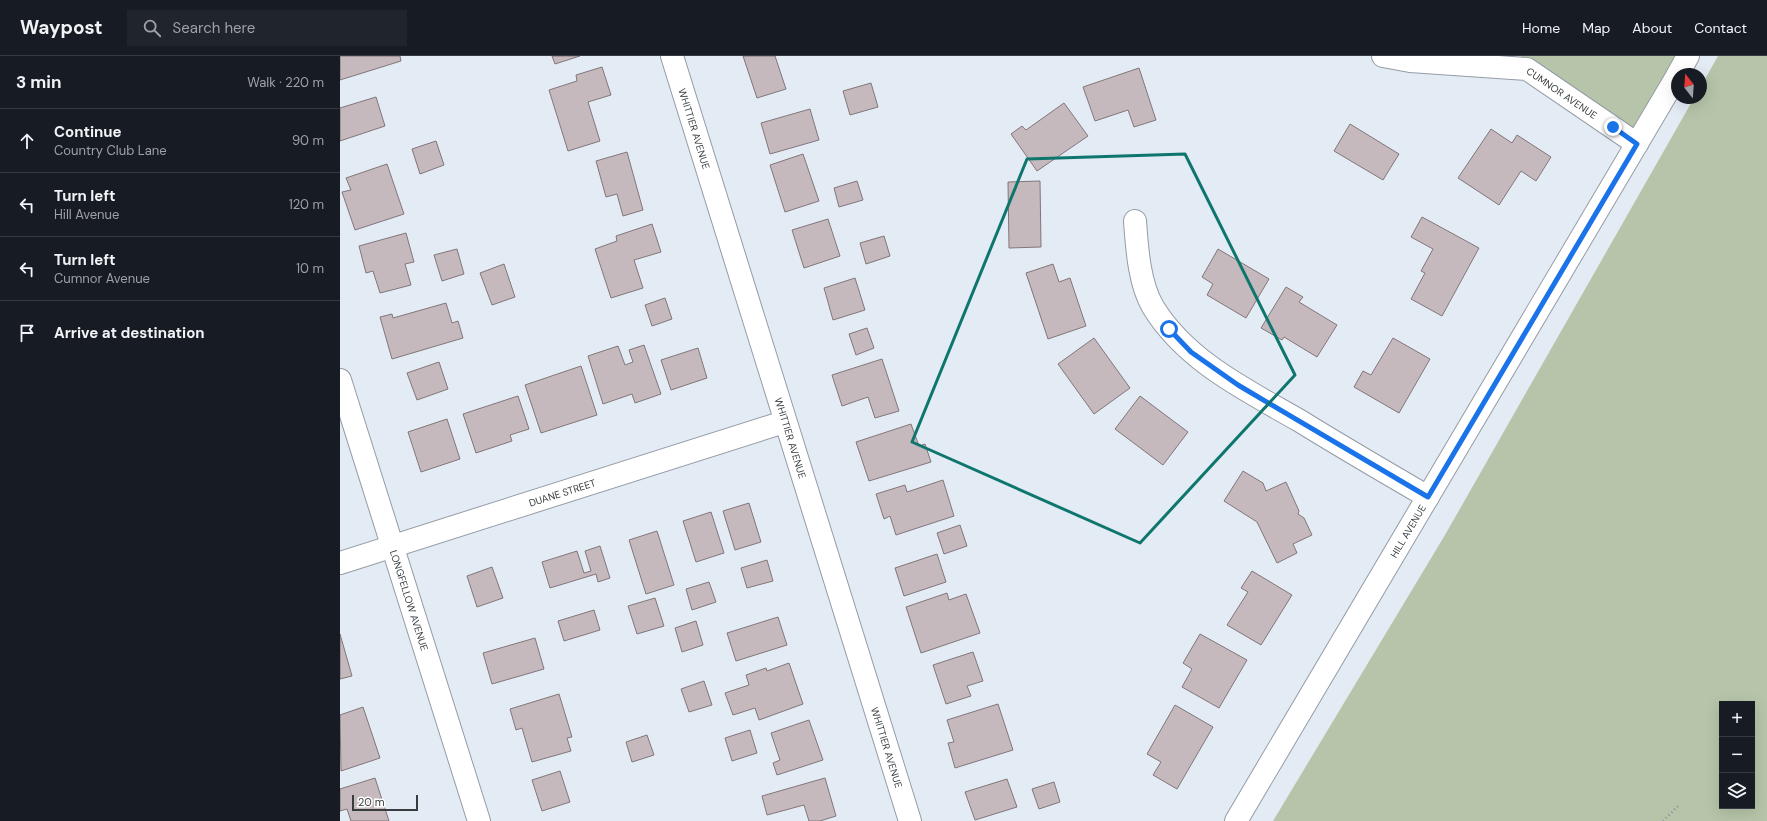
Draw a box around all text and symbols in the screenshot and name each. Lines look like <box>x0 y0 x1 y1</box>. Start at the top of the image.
search box <box>127 10 407 46</box>
text: Waypost <box>20 15 103 40</box>
icon: search <box>141 17 163 39</box>
text: Search here <box>173 18 255 38</box>
text: Home <box>1522 19 1560 37</box>
text: Map <box>1582 19 1610 37</box>
text: About <box>1632 19 1672 37</box>
text: Contact <box>1694 19 1747 37</box>
street label: CUMNOR AVENUE <box>1524 64 1600 122</box>
north arrow <box>1671 68 1707 104</box>
text: 3 min <box>16 71 61 93</box>
text: Walk · 220 m <box>247 74 324 91</box>
street label: WHITTIER AVENUE <box>676 87 713 171</box>
route end <box>1604 118 1622 136</box>
text: Continue <box>54 122 122 142</box>
icon: ahead <box>16 130 38 152</box>
text: 90 m <box>292 132 324 149</box>
text: Country Club Lane <box>54 142 167 159</box>
text: Turn left <box>54 186 115 206</box>
icon: left <box>16 194 38 216</box>
text: 120 m <box>289 196 324 213</box>
text: Hill Avenue <box>54 206 119 223</box>
text: Turn left <box>54 250 115 270</box>
icon: left <box>16 258 38 280</box>
text: 10 m <box>296 260 324 277</box>
text: Cumnor Avenue <box>54 270 150 287</box>
route start <box>1160 320 1178 338</box>
icon: arrive <box>16 322 38 344</box>
text: Arrive at destination <box>54 323 205 343</box>
street label: WHITTIER AVENUE <box>772 396 810 480</box>
street label: DUANE STREET <box>527 476 597 509</box>
street label: HILL AVENUE <box>1387 502 1429 560</box>
street label: LONGFELLOW AVENUE <box>387 548 432 653</box>
map controls <box>1719 701 1755 809</box>
button: + <box>1719 701 1755 737</box>
street label: WHITTIER AVENUE <box>868 705 906 790</box>
button: − <box>1719 737 1755 773</box>
button: layers <box>1719 773 1755 809</box>
scale bar <box>352 793 418 812</box>
text: 20 m <box>358 795 384 809</box>

